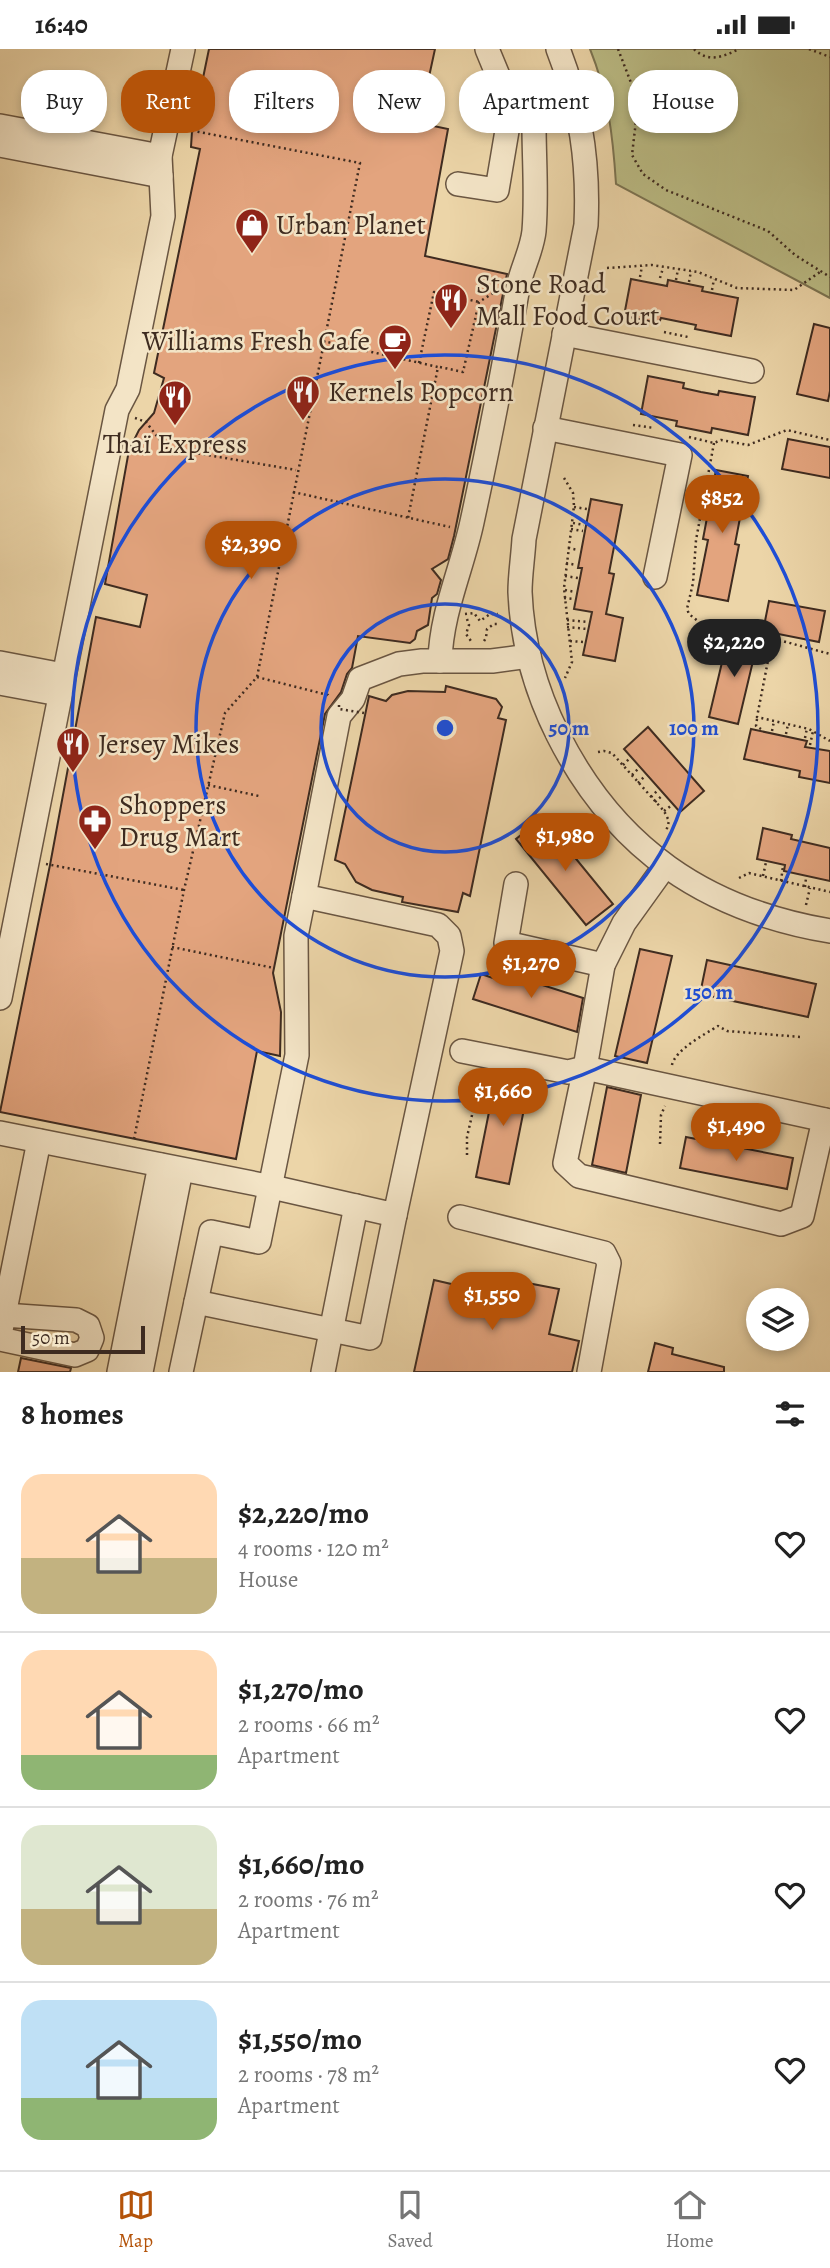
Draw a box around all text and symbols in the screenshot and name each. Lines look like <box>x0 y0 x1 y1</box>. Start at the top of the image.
text: 16:40 <box>35 7 88 42</box>
chip: Buy <box>21 70 107 133</box>
chip: Rent <box>121 70 215 133</box>
chip: Filters <box>229 70 339 133</box>
chip: New <box>353 70 445 133</box>
chip: Apartment <box>459 70 614 133</box>
chip: House <box>628 70 738 133</box>
shop icon: Urban Planet <box>233 206 271 255</box>
place label: Urban Planet <box>276 206 426 244</box>
place label: Stone Road Mall Food Court <box>476 265 659 335</box>
restaurant icon: Stone Road Mall Food Court <box>432 281 470 330</box>
place label: Williams Fresh Cafe <box>141 322 370 360</box>
cafe icon: Williams Fresh Cafe <box>376 322 414 371</box>
restaurant icon: Kernels Popcorn <box>284 373 322 422</box>
place label: Kernels Popcorn <box>328 373 514 411</box>
restaurant icon: Thaï Express <box>156 378 194 427</box>
place label: Thaï Express <box>103 425 247 463</box>
pin: $852 <box>681 475 763 535</box>
text: $852 <box>701 482 743 513</box>
pin: $2,390 <box>194 521 308 581</box>
text: $2,390 <box>221 528 281 559</box>
pin: $2,220 <box>677 619 791 679</box>
text: $2,220 <box>703 626 765 657</box>
text: 50 m <box>549 714 590 742</box>
text: 100 m <box>669 714 719 742</box>
centre of rings <box>433 716 457 740</box>
restaurant icon: Jersey Mikes <box>54 725 92 774</box>
place label: Jersey Mikes <box>98 725 240 763</box>
place label: Shoppers Drug Mart <box>119 786 241 856</box>
pharmacy icon: Shoppers Drug Mart <box>76 802 114 851</box>
pin: $1,980 <box>508 813 622 873</box>
text: $1,980 <box>536 820 594 851</box>
pin: $1,270 <box>474 941 588 1000</box>
text: $1,270 <box>502 947 560 978</box>
text: 150 m <box>685 978 734 1006</box>
pin: $1,660 <box>446 1069 560 1128</box>
text: $1,660 <box>474 1075 532 1106</box>
pin: $1,490 <box>679 1103 793 1163</box>
text: $1,490 <box>707 1110 765 1141</box>
pin: $1,550 <box>435 1273 549 1332</box>
text: $1,550 <box>464 1279 520 1310</box>
map controls <box>746 1288 809 1351</box>
button: layers <box>746 1288 809 1351</box>
scale bar <box>21 1323 145 1355</box>
text: 50 m <box>32 1325 70 1351</box>
text: 8 homes <box>21 1394 124 1434</box>
icon: filters <box>771 1395 809 1433</box>
text: $2,220/mo <box>238 1493 369 1533</box>
icon: home <box>77 1502 161 1586</box>
icon: heart <box>771 1525 809 1563</box>
text: 4 rooms · 120 m² <box>238 1533 389 1564</box>
text: House <box>238 1564 298 1595</box>
text: $1,270/mo <box>238 1669 364 1709</box>
icon: home <box>77 1678 161 1762</box>
icon: heart <box>771 1701 809 1739</box>
text: 2 rooms · 66 m² <box>238 1709 380 1740</box>
text: Apartment <box>238 1740 340 1771</box>
text: $1,660/mo <box>238 1844 364 1884</box>
icon: home <box>77 1853 161 1937</box>
icon: heart <box>771 1876 809 1914</box>
text: 2 rooms · 76 m² <box>238 1884 379 1915</box>
text: Apartment <box>238 1915 340 1946</box>
text: $1,550/mo <box>238 2019 362 2059</box>
icon: home <box>77 2028 161 2112</box>
icon: heart <box>771 2051 809 2089</box>
text: 2 rooms · 78 m² <box>238 2059 379 2090</box>
text: Apartment <box>238 2090 340 2121</box>
tab: Map <box>117 2186 155 2254</box>
tab: Saved <box>388 2186 433 2254</box>
tab: Home <box>666 2186 713 2254</box>

